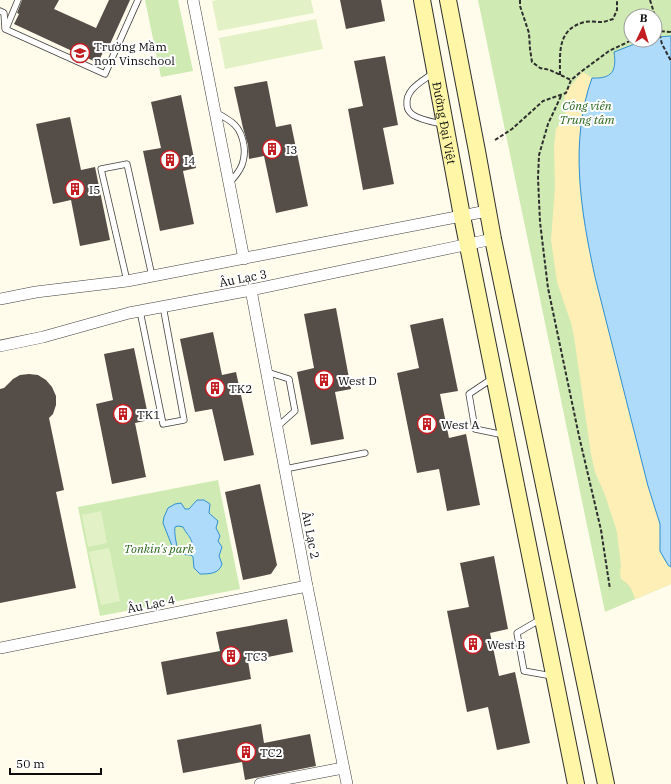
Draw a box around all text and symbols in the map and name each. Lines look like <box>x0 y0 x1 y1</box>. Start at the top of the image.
north arrow <box>623 8 663 48</box>
text: B <box>639 11 648 25</box>
place label: Trường Mầm non Vinschool <box>94 39 175 68</box>
school or university icon: Trường Mầm non Vinschool <box>69 42 91 64</box>
street label: Đường Đại Việt <box>430 80 460 165</box>
park label: Công viên Trung tâm <box>559 98 615 127</box>
building icon: I3 <box>261 138 283 160</box>
place label: I3 <box>286 142 297 157</box>
building icon: I4 <box>159 149 181 171</box>
place label: I4 <box>184 153 195 168</box>
building icon: I5 <box>64 178 86 200</box>
place label: I5 <box>89 182 100 197</box>
street label: Âu Lạc 3 <box>218 266 268 290</box>
building icon: West D <box>313 369 335 391</box>
place label: West D <box>338 373 377 388</box>
building icon: TK2 <box>204 377 226 399</box>
place label: TK2 <box>229 381 253 396</box>
building icon: TK1 <box>112 403 134 425</box>
place label: TK1 <box>137 407 161 422</box>
building icon: West A <box>416 413 438 435</box>
place label: West A <box>441 417 480 432</box>
street label: Âu Lạc 2 <box>299 510 323 560</box>
park label: Tonkin's park <box>124 541 195 556</box>
street label: Âu Lạc 4 <box>126 592 176 616</box>
building icon: West B <box>462 633 484 655</box>
place label: West B <box>487 637 525 652</box>
building icon: TC3 <box>220 645 242 667</box>
place label: TC3 <box>245 649 268 664</box>
building icon: TC2 <box>235 741 257 763</box>
place label: TC2 <box>260 745 283 760</box>
scale bar <box>10 750 101 776</box>
text: 50 m <box>16 756 45 771</box>

